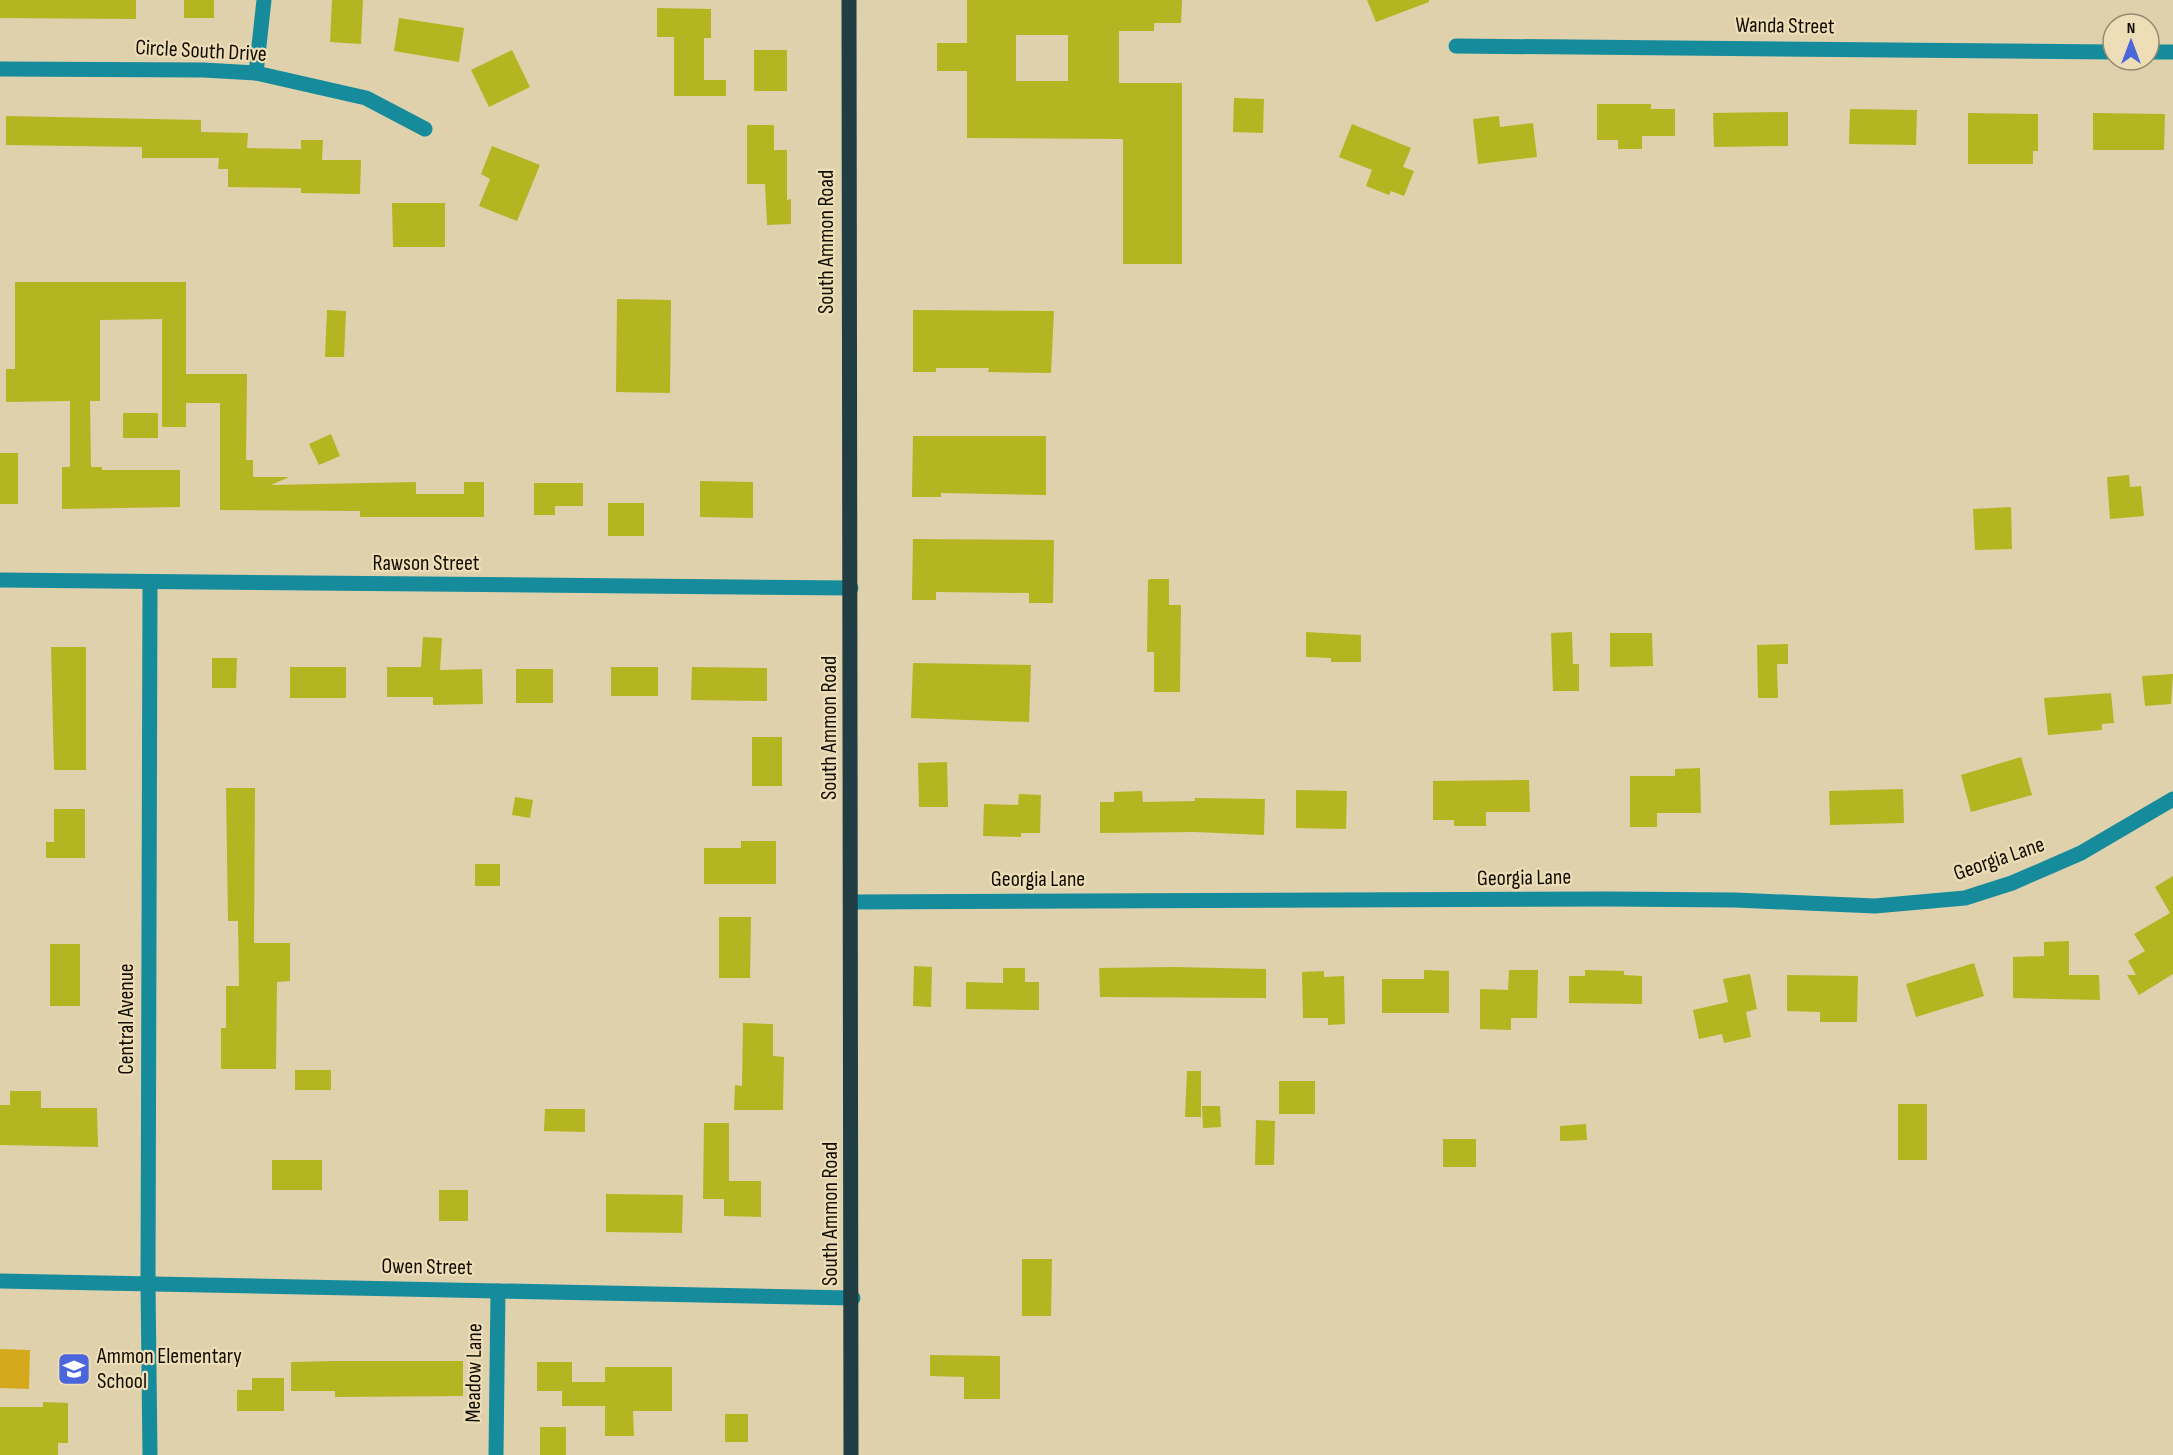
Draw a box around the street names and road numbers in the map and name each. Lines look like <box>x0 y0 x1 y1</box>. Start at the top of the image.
street label: Wanda Street <box>1735 12 1835 40</box>
street label: Circle South Drive <box>135 34 267 68</box>
street label: South Ammon Road <box>813 170 840 314</box>
street label: Rawson Street <box>373 550 480 577</box>
street label: South Ammon Road <box>816 656 843 800</box>
street label: Georgia Lane <box>1950 831 2048 887</box>
street label: Georgia Lane <box>1477 864 1571 892</box>
street label: Georgia Lane <box>991 866 1085 893</box>
street label: Central Avenue <box>113 963 140 1075</box>
street label: South Ammon Road <box>817 1142 844 1286</box>
street label: Owen Street <box>381 1253 473 1281</box>
street label: Meadow Lane <box>460 1323 488 1423</box>

